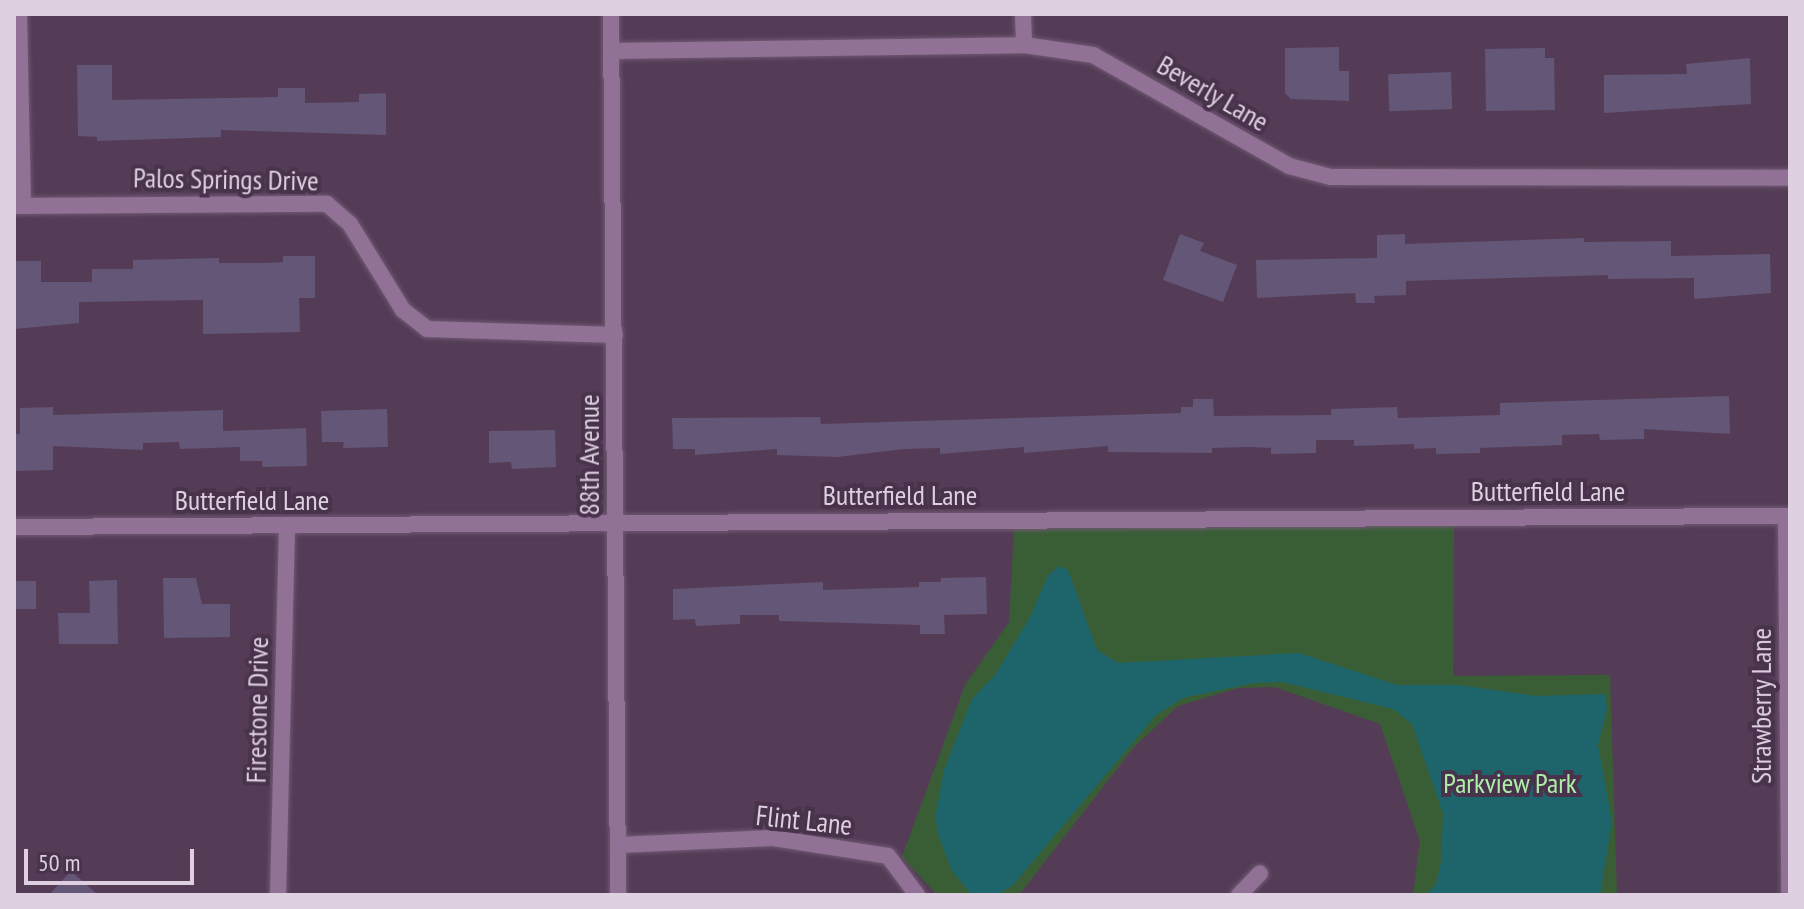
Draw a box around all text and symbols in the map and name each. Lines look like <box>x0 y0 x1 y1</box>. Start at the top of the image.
street label: Beverly Lane <box>1151 48 1275 138</box>
street label: Palos Springs Drive <box>133 161 319 197</box>
street label: 88th Avenue <box>572 394 606 516</box>
street label: Butterfield Lane <box>1471 474 1625 508</box>
street label: Butterfield Lane <box>823 478 977 512</box>
street label: Butterfield Lane <box>175 483 329 517</box>
street label: Strawberry Lane <box>1744 628 1778 784</box>
street label: Firestone Drive <box>239 636 275 784</box>
park label: Parkview Park <box>1443 766 1577 800</box>
street label: Flint Lane <box>754 798 854 842</box>
scale bar <box>28 833 198 883</box>
text: 50 m <box>38 847 80 878</box>

